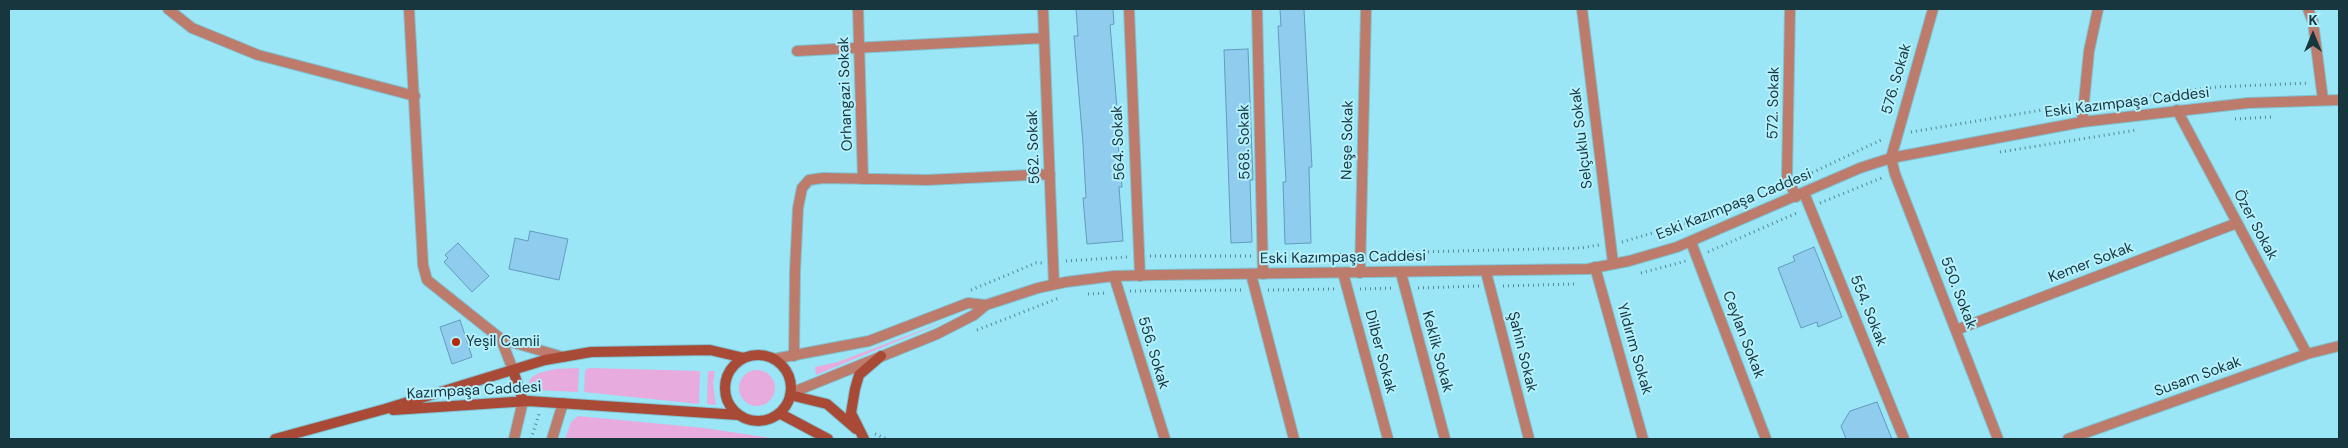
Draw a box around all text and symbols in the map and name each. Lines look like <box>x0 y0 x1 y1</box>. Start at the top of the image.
north arrow <box>2288 10 2338 60</box>
text: K <box>2308 11 2318 29</box>
street label: Orhangazi Sokak <box>835 37 857 151</box>
street label: 576. Sokak <box>1878 41 1916 117</box>
street label: 572. Sokak <box>1764 66 1784 140</box>
street label: Eski Kazımpaşa Caddesi <box>2044 84 2210 122</box>
street label: Selçuklu Sokak <box>1567 86 1597 190</box>
street label: Neşe Sokak <box>1338 100 1358 180</box>
street label: 568. Sokak <box>1235 104 1255 180</box>
street label: 564. Sokak <box>1109 105 1129 181</box>
street label: 562. Sokak <box>1024 109 1044 185</box>
street label: Eski Kazımpaşa Caddesi <box>1654 166 1814 244</box>
street label: Özer Sokak <box>2229 187 2281 263</box>
street label: Kemer Sokak <box>2046 239 2136 287</box>
street label: Eski Kazımpaşa Caddesi <box>1260 248 1426 268</box>
street label: 550. Sokak <box>1936 254 1980 332</box>
street label: 554. Sokak <box>1846 273 1890 349</box>
street label: Ceylan Sokak <box>1718 289 1768 381</box>
street label: Yıldırım Sokak <box>1612 301 1656 397</box>
street label: Dilber Sokak <box>1360 308 1400 396</box>
street label: Keklik Sokak <box>1417 309 1457 395</box>
street label: Şahin Sokak <box>1503 310 1541 394</box>
street label: 556. Sokak <box>1133 315 1173 391</box>
place label: Yeşil Camii <box>466 333 540 351</box>
marker: Yeşil Camii <box>450 336 462 348</box>
street label: Susam Sokak <box>2152 353 2244 401</box>
street label: Kazımpaşa Caddesi <box>406 378 542 404</box>

